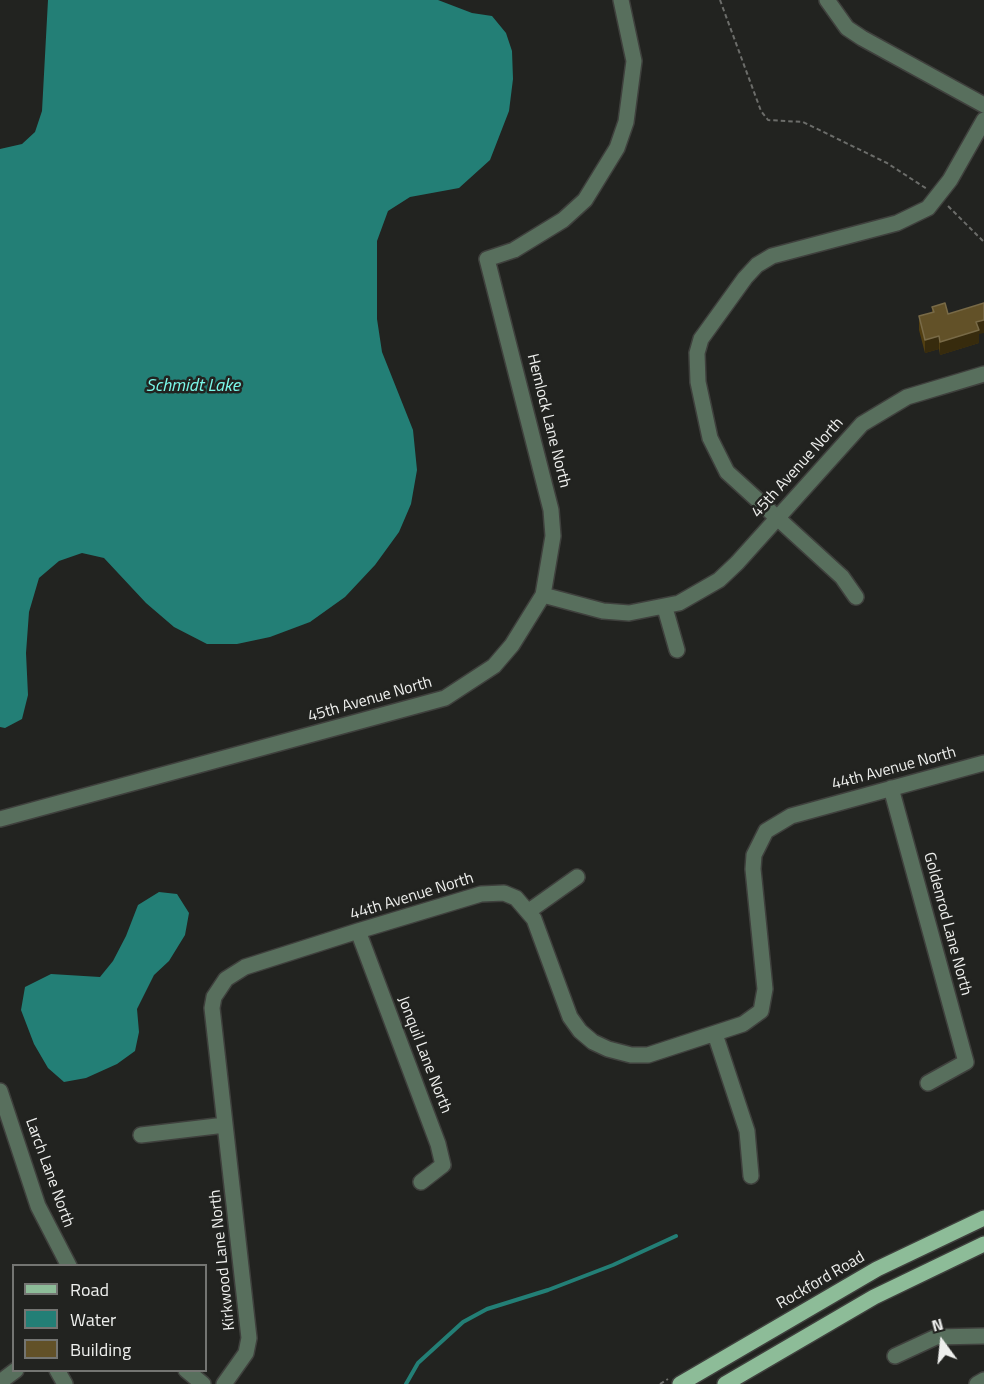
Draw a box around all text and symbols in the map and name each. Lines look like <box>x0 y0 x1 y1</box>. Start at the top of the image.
street label: Hemlock Lane North <box>522 352 574 490</box>
water label: Schmidt Lake <box>146 376 240 398</box>
street label: 45th Avenue North <box>748 414 848 522</box>
street label: 45th Avenue North <box>306 673 434 727</box>
street label: 44th Avenue North <box>830 743 958 795</box>
street label: Goldenrod Lane North <box>919 850 975 998</box>
street label: 44th Avenue North <box>348 869 476 925</box>
street label: Jonquil Lane North <box>393 994 455 1116</box>
street label: Larch Lane North <box>20 1116 78 1230</box>
street label: Kirkwood Lane North <box>206 1189 240 1331</box>
street label: Rockford Road <box>774 1248 868 1314</box>
legend <box>12 1264 207 1372</box>
text: Road <box>70 1276 109 1303</box>
text: Water <box>70 1306 116 1333</box>
north arrow <box>912 1312 972 1372</box>
text: N <box>929 1312 946 1338</box>
text: Building <box>70 1336 131 1363</box>

